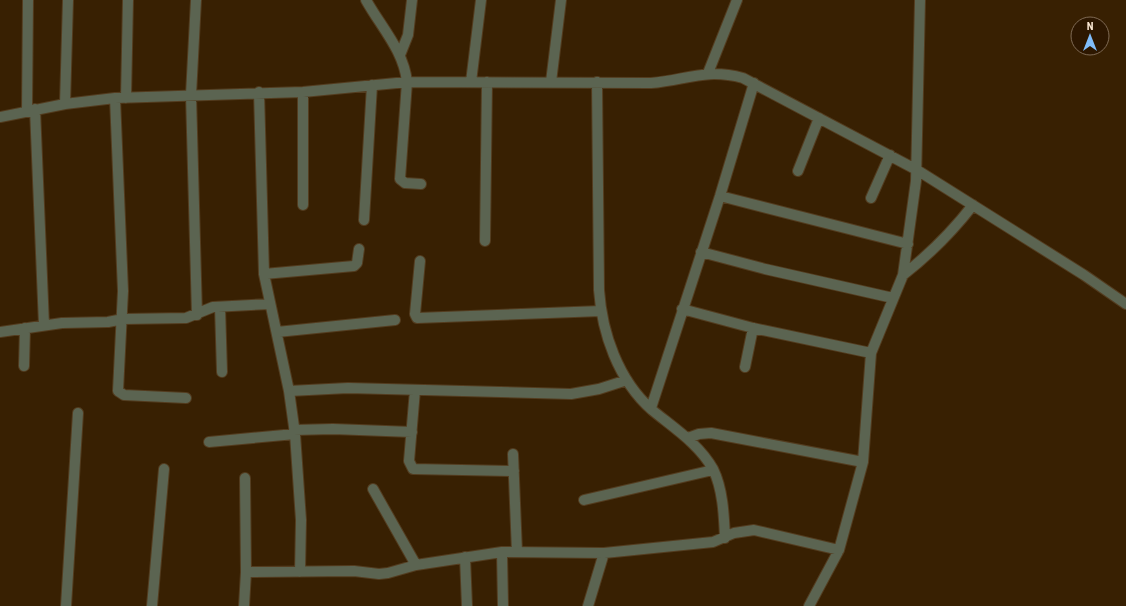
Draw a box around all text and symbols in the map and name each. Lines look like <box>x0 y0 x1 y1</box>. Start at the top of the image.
north arrow <box>1070 16 1110 56</box>
text: N <box>1087 20 1094 33</box>

